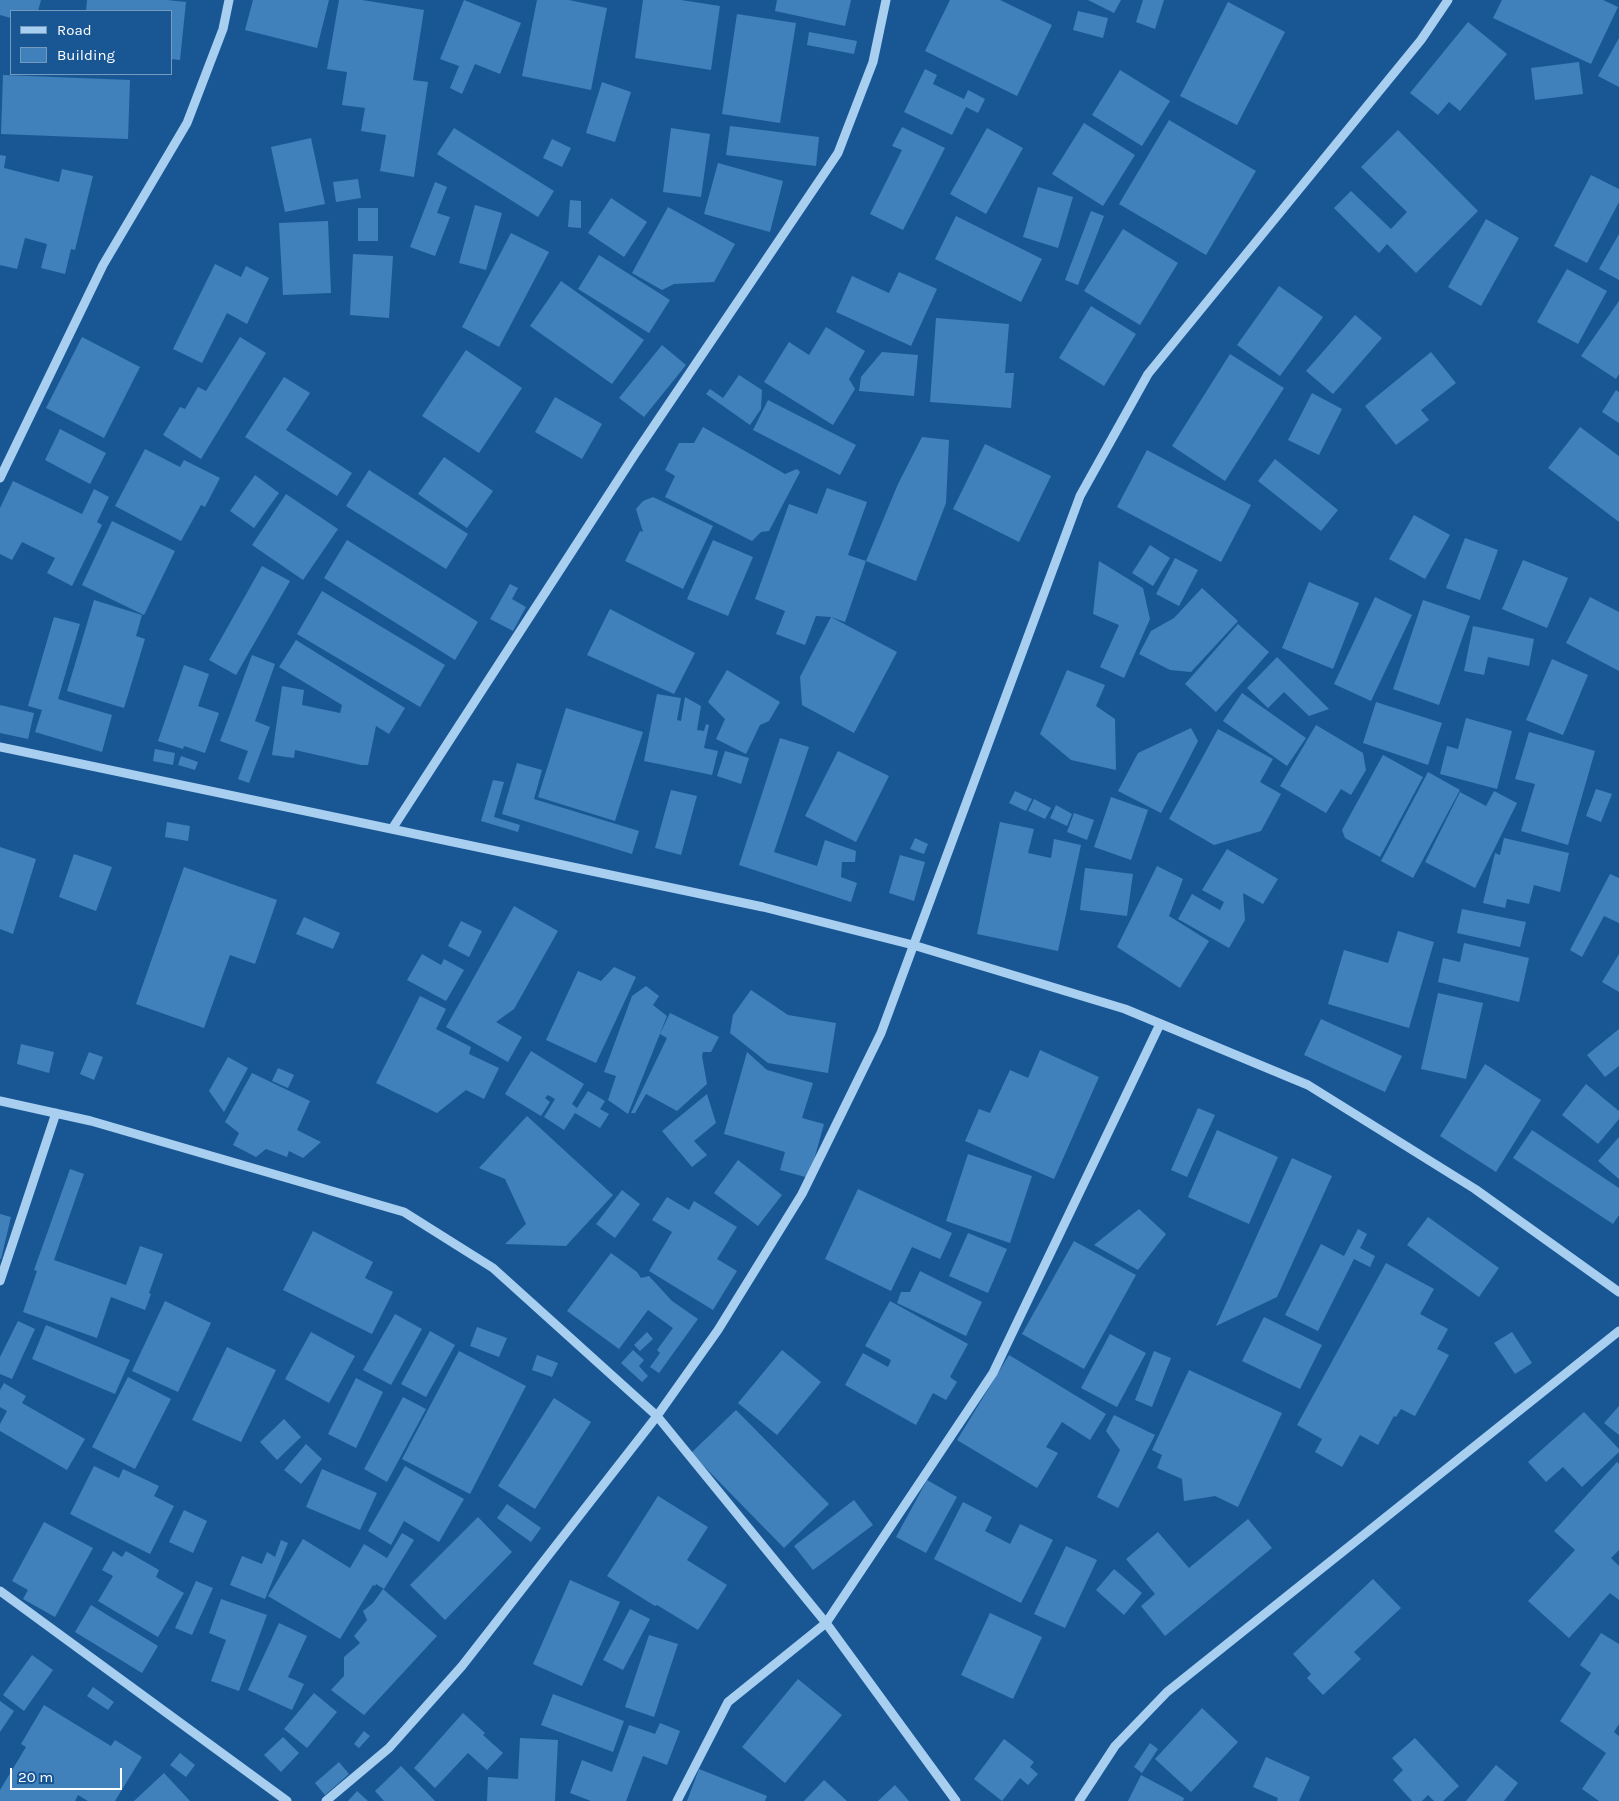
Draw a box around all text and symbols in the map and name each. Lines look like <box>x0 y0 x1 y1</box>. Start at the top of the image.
legend <box>10 10 172 75</box>
text: Road <box>57 21 92 39</box>
text: Building <box>57 46 115 64</box>
scale bar <box>12 1758 125 1790</box>
text: 20 m <box>18 1768 53 1786</box>

